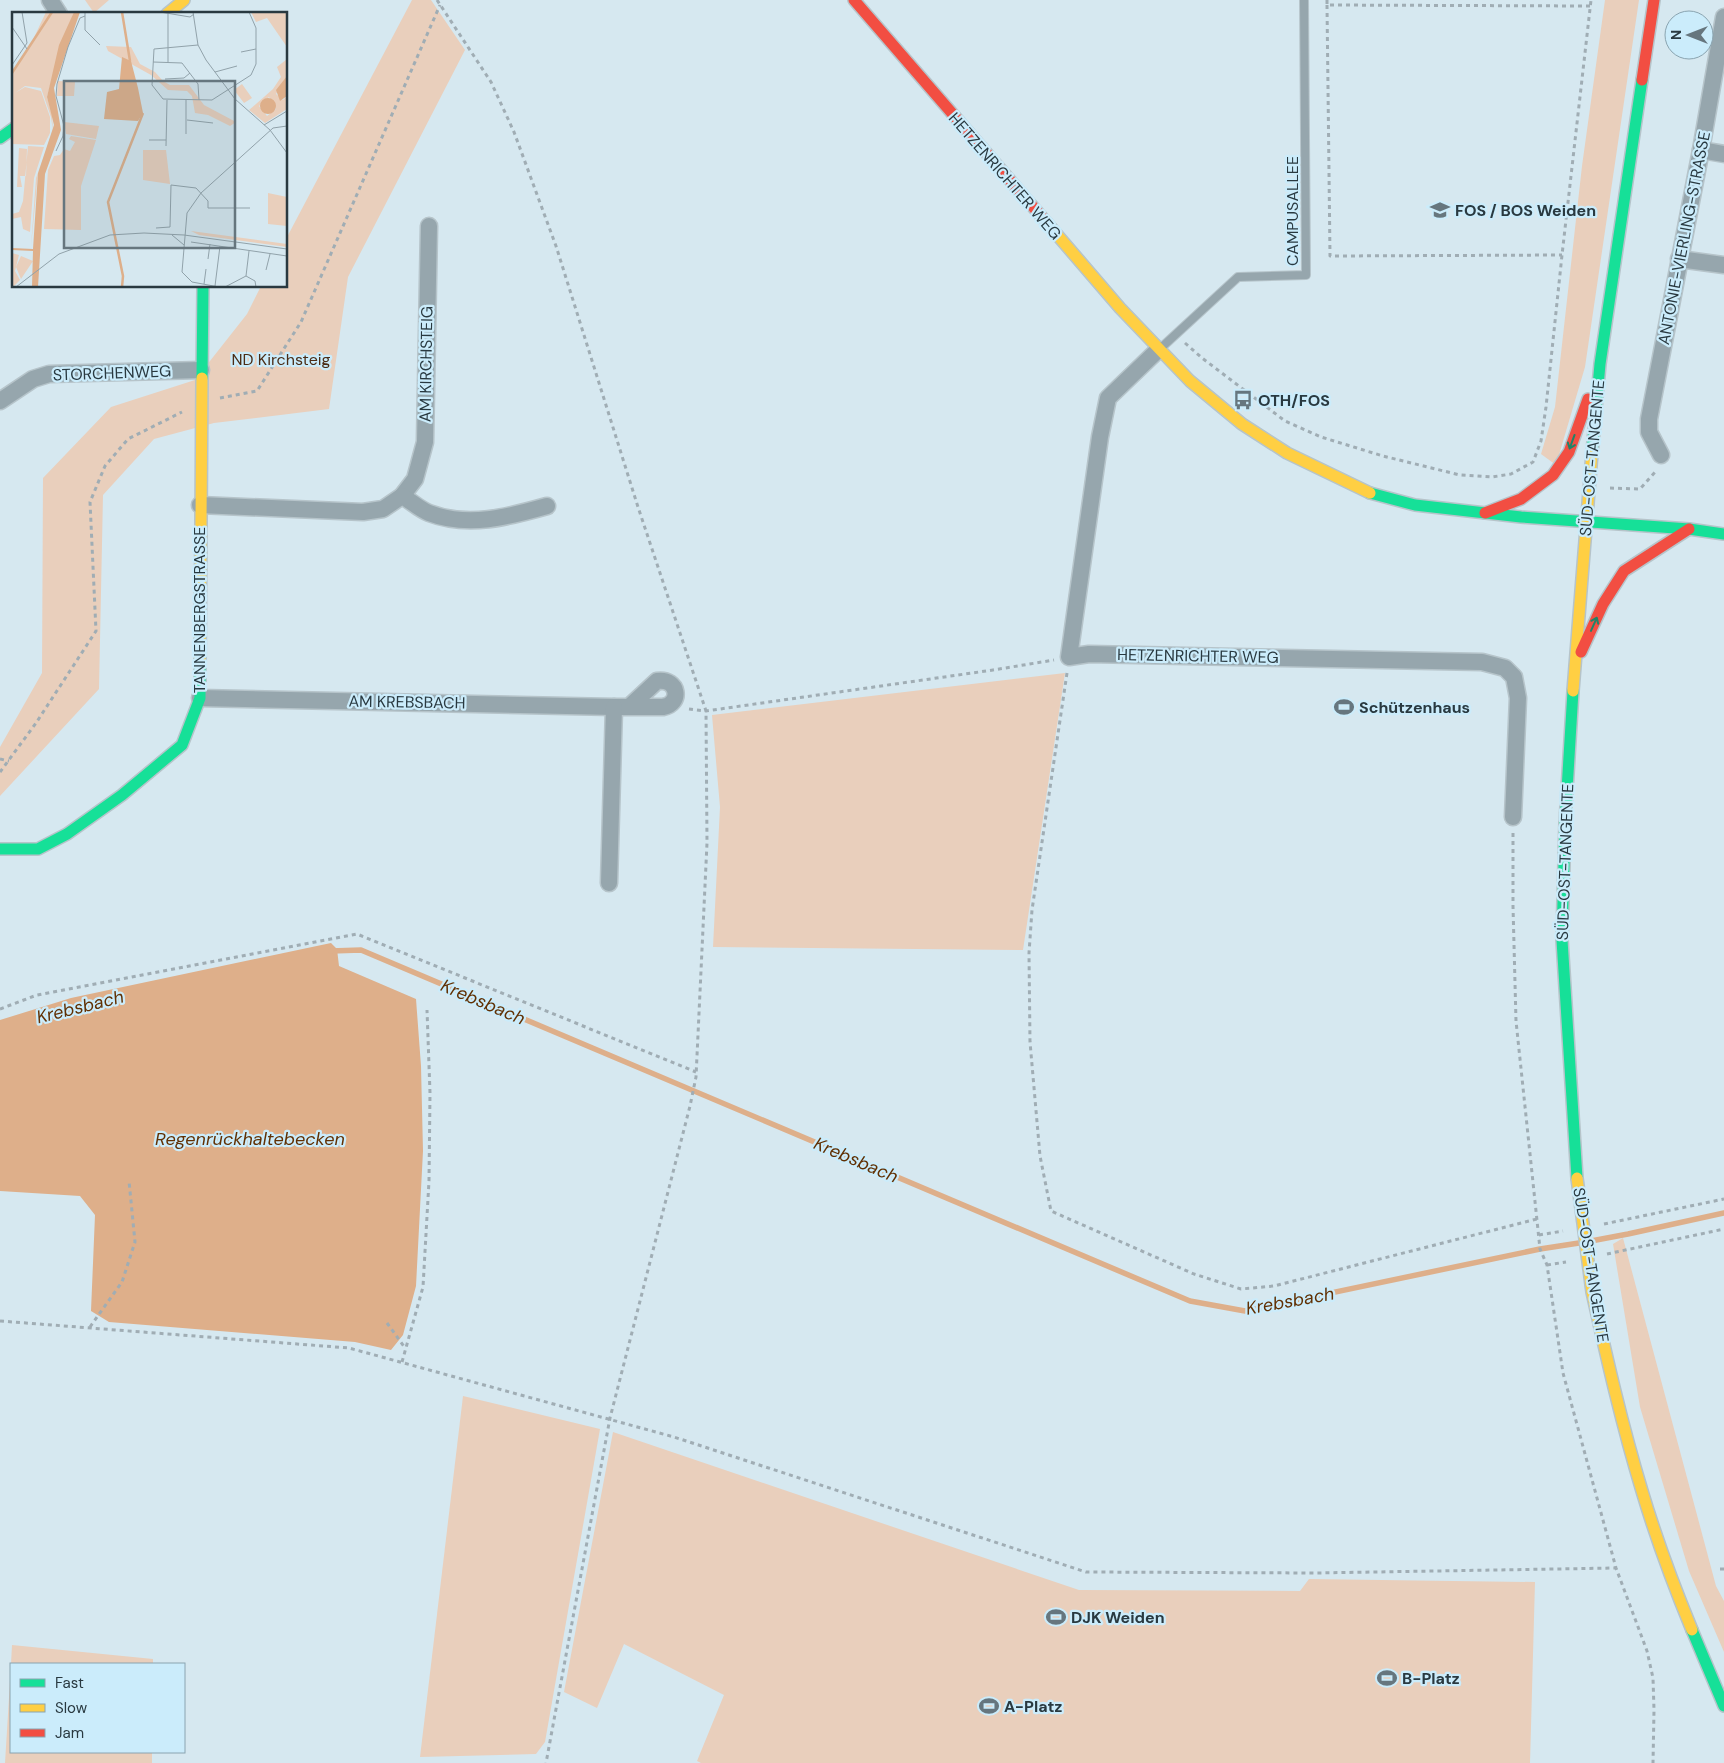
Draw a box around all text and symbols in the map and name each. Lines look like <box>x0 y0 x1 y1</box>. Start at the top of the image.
north arrow <box>1664 10 1714 60</box>
inset map <box>12 12 288 288</box>
text: N <box>1667 30 1685 40</box>
street label: HETZENRICHTER WEG <box>944 108 1066 244</box>
street label: ANTONIE-VIERLING-STRASSE <box>1653 129 1715 347</box>
street label: CAMPUSALLEE <box>1282 156 1303 266</box>
school or university icon: FOS / BOS Weiden <box>1429 199 1451 221</box>
place label: FOS / BOS Weiden <box>1455 200 1596 221</box>
street label: AM KIRCHSTEIG <box>414 306 438 422</box>
park label: ND Kirchsteig <box>231 349 331 370</box>
street label: STORCHENWEG <box>52 360 172 386</box>
street label: SÜD-OST-TANGENTE <box>1575 379 1609 537</box>
bus stop icon: OTH/FOS <box>1232 389 1254 411</box>
place label: OTH/FOS <box>1258 390 1330 411</box>
one-way arrow <box>1567 434 1576 450</box>
street label: TANNENBERGSTRASSE <box>189 527 210 693</box>
one-way arrow <box>1590 617 1600 632</box>
street label: HETZENRICHTER WEG <box>1117 644 1279 668</box>
street label: AM KREBSBACH <box>348 690 466 714</box>
sports icon: Schützenhaus <box>1333 696 1355 718</box>
place label: Schützenhaus <box>1359 697 1470 718</box>
street label: SÜD-OST-TANGENTE <box>1552 783 1578 941</box>
water label: Krebsbach <box>437 974 529 1030</box>
water label: Krebsbach <box>34 985 126 1029</box>
water label: Regenrückhaltebecken <box>155 1127 345 1151</box>
water label: Krebsbach <box>810 1132 902 1188</box>
street label: SÜD-OST-TANGENTE <box>1568 1186 1614 1344</box>
water label: Krebsbach <box>1244 1281 1336 1321</box>
sports icon: DJK Weiden <box>1045 1606 1067 1628</box>
place label: DJK Weiden <box>1071 1607 1165 1628</box>
legend <box>10 1663 185 1753</box>
sports icon: B-Platz <box>1376 1667 1398 1689</box>
place label: B-Platz <box>1402 1668 1460 1689</box>
text: Fast <box>55 1673 84 1693</box>
sports icon: A-Platz <box>978 1695 1000 1717</box>
place label: A-Platz <box>1004 1696 1062 1717</box>
text: Slow <box>55 1698 88 1718</box>
text: Jam <box>55 1723 84 1743</box>

